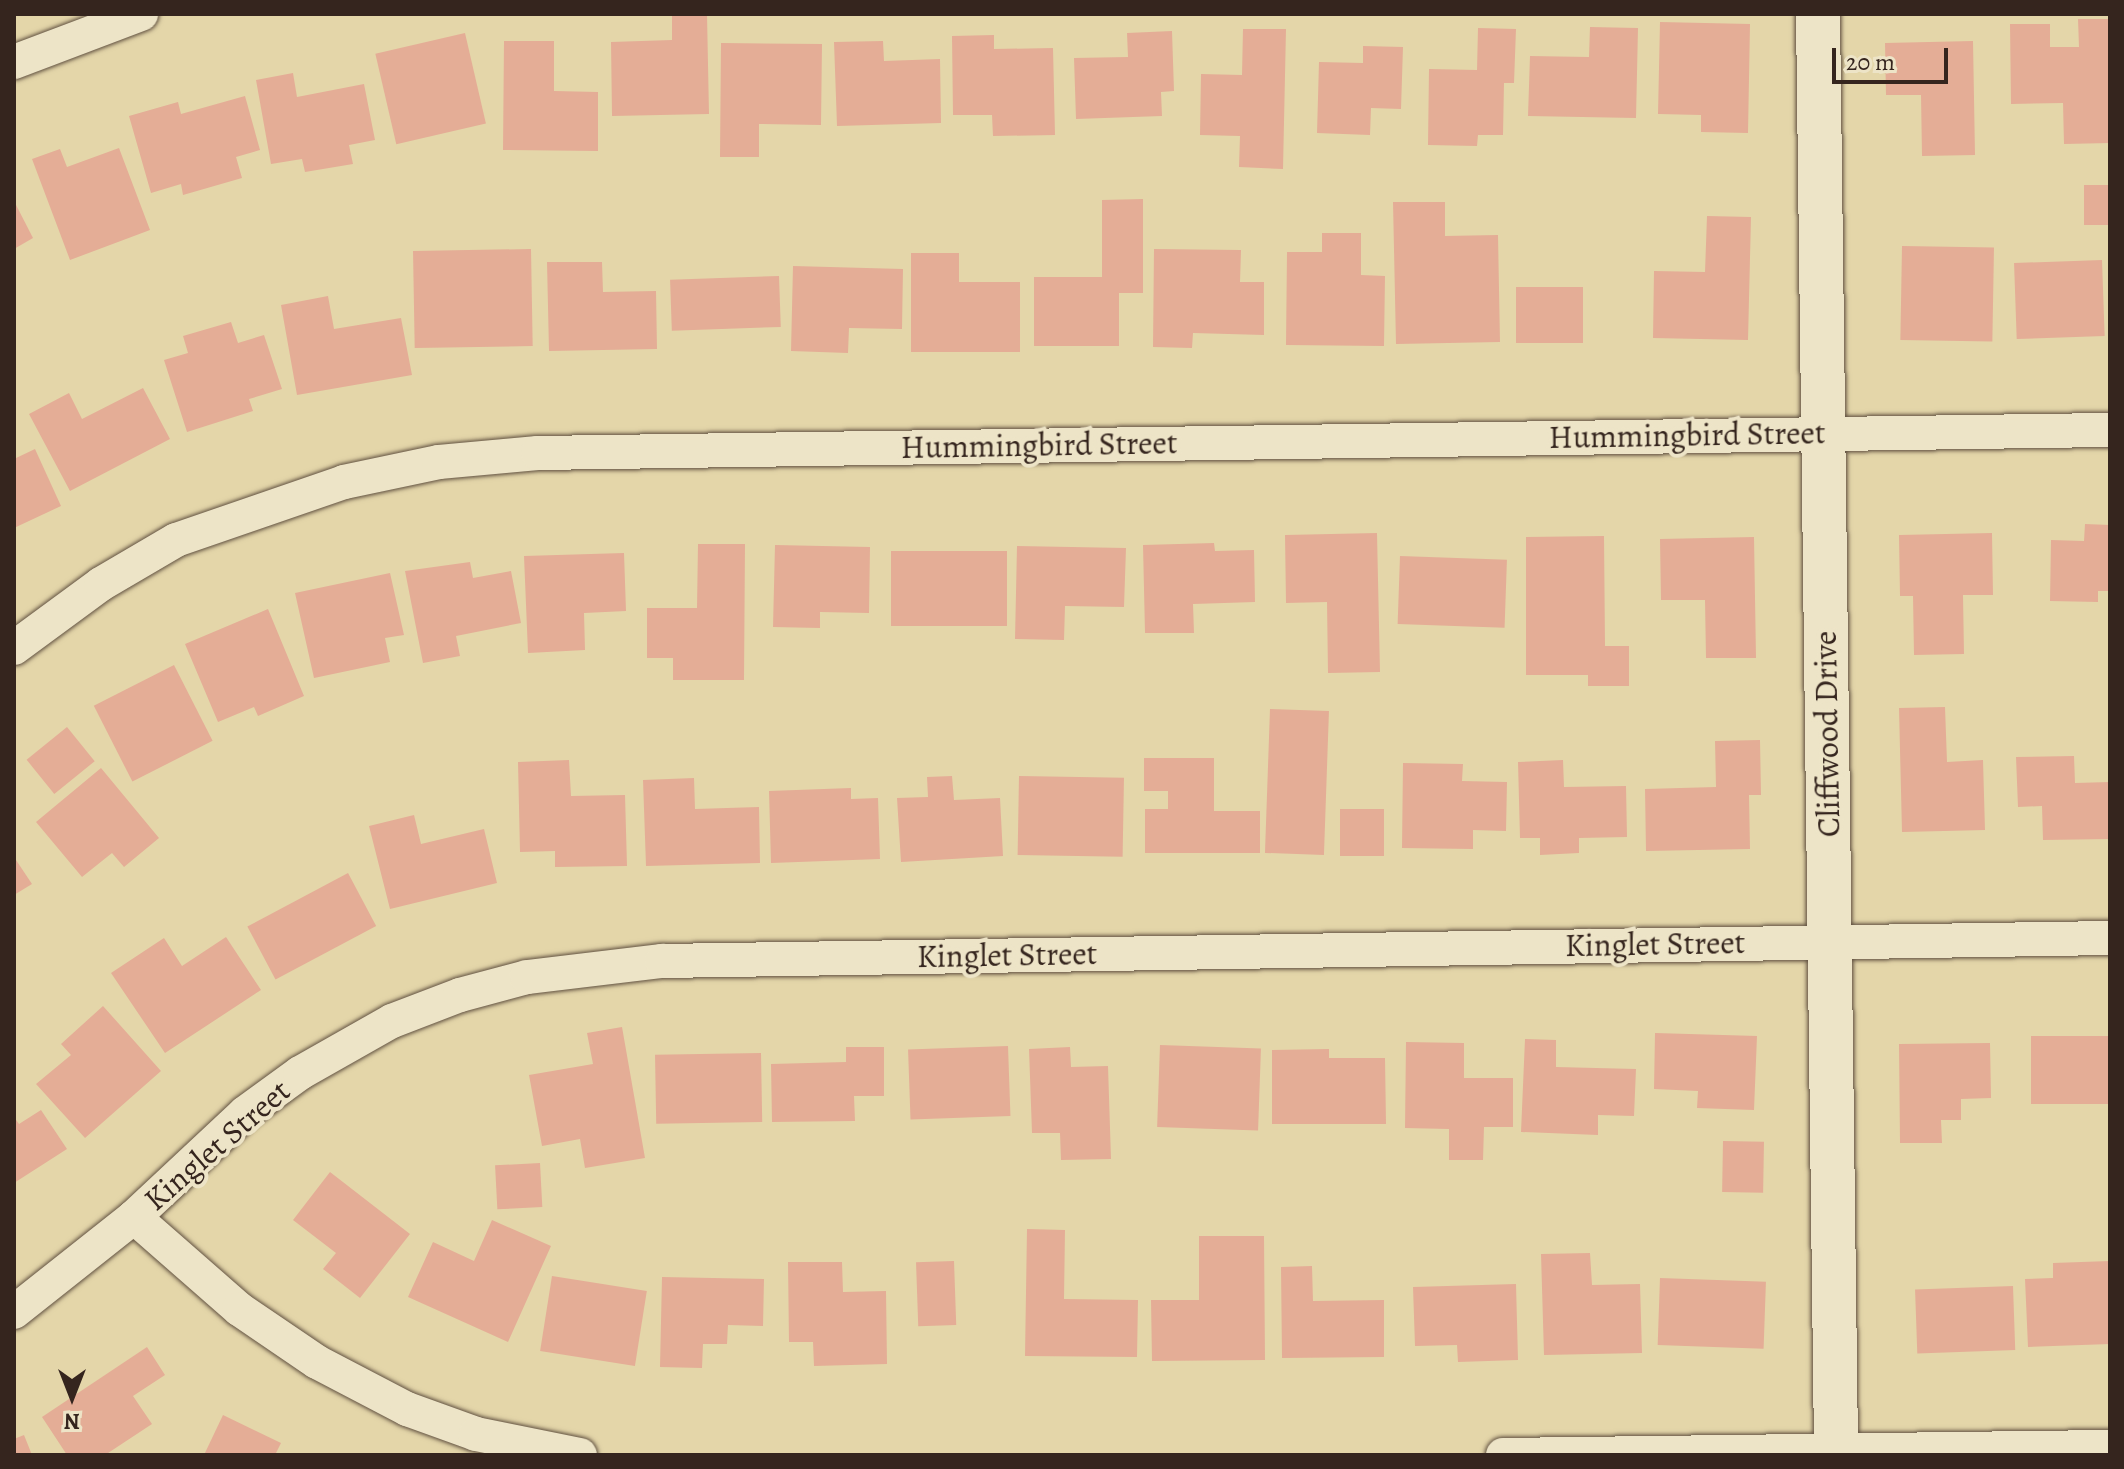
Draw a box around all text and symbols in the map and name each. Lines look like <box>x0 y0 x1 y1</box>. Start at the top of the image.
scale bar <box>1836 32 1952 82</box>
text: 20 m <box>1846 46 1895 78</box>
street label: Hummingbird Street <box>1548 413 1826 457</box>
street label: Hummingbird Street <box>900 423 1178 467</box>
street label: Cliffwood Drive <box>1806 631 1848 837</box>
street label: Kinglet Street <box>1564 923 1746 965</box>
street label: Kinglet Street <box>916 934 1098 976</box>
street label: Kinglet Street <box>136 1071 298 1219</box>
north arrow <box>32 1357 112 1437</box>
text: N <box>64 1406 80 1436</box>

